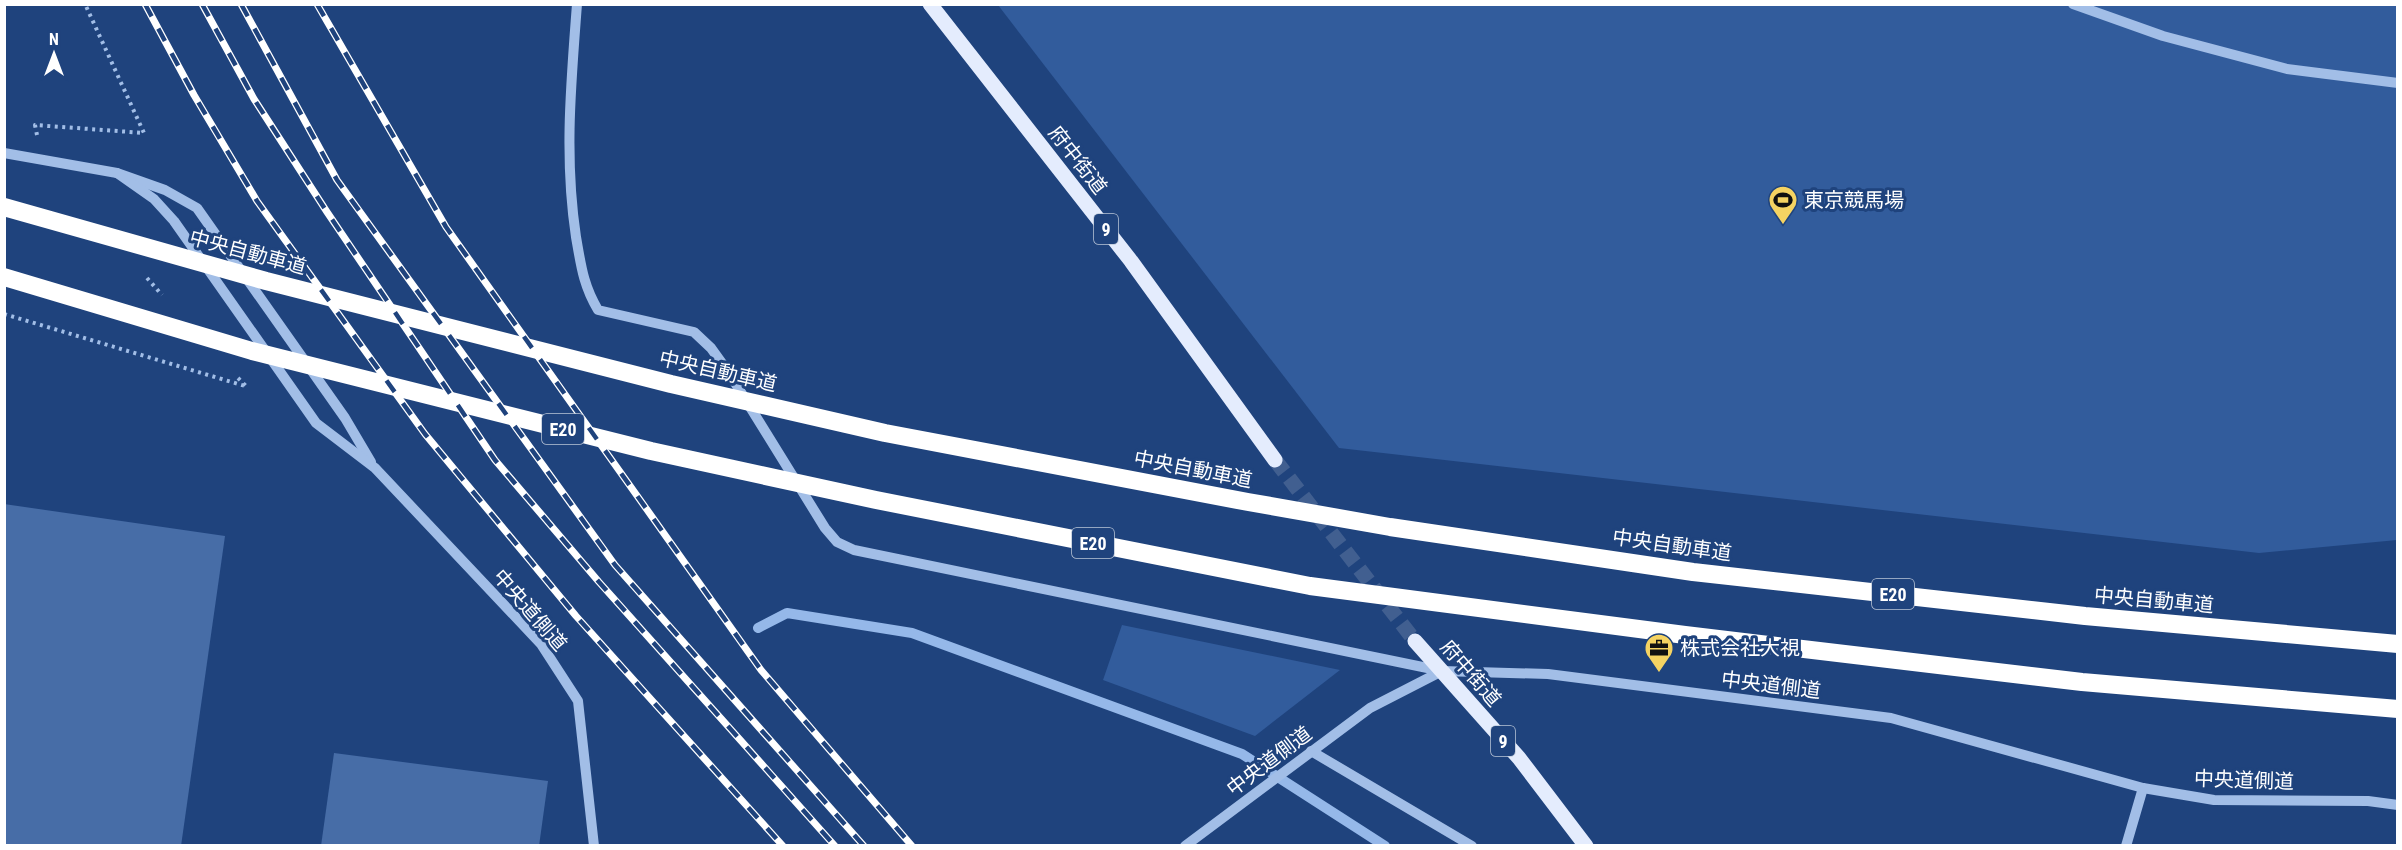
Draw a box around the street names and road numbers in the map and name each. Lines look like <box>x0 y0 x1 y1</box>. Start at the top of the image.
street label: 府中街道 <box>1044 121 1112 199</box>
road number: 9 <box>1094 214 1118 244</box>
street label: 中央自動車道 <box>187 225 309 279</box>
street label: 中央自動車道 <box>657 346 779 396</box>
road number: E20 <box>542 414 584 444</box>
street label: 中央自動車道 <box>1132 446 1254 492</box>
street label: 中央自動車道 <box>1611 525 1733 565</box>
road number: E20 <box>1072 528 1114 558</box>
street label: 中央道側道 <box>488 564 572 656</box>
road number: E20 <box>1872 579 1914 609</box>
street label: 中央自動車道 <box>2093 583 2215 617</box>
street label: 府中街道 <box>1436 635 1506 711</box>
street label: 中央道側道 <box>1720 667 1822 703</box>
street label: 中央道側道 <box>1222 721 1316 801</box>
road number: 9 <box>1491 726 1515 756</box>
street label: 中央道側道 <box>2194 766 2294 794</box>

